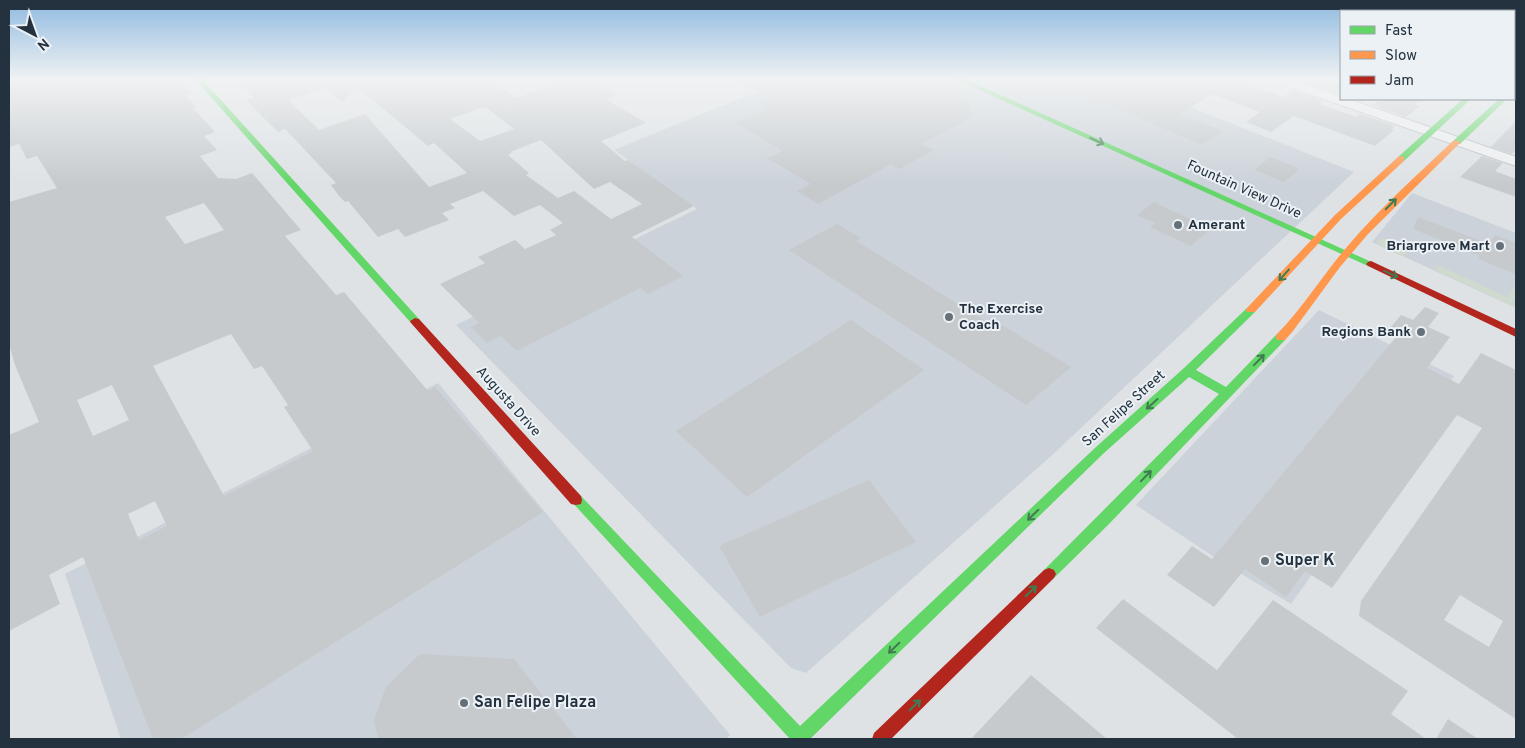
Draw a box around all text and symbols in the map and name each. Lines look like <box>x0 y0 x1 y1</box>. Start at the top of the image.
north arrow <box>10 10 60 60</box>
legend <box>1340 10 1515 100</box>
text: Fast <box>1385 22 1413 41</box>
text: N <box>33 34 52 53</box>
text: Slow <box>1385 47 1417 66</box>
text: Jam <box>1385 72 1414 91</box>
one-way arrow <box>1089 137 1104 147</box>
street label: Fountain View Drive <box>1184 157 1304 223</box>
one-way arrow <box>1385 197 1397 210</box>
place label: Amerant <box>1188 217 1245 234</box>
marker: Amerant <box>1172 219 1184 231</box>
place label: Briargrove Mart <box>1386 238 1490 255</box>
marker: Briargrove Mart <box>1494 240 1506 252</box>
one-way arrow <box>1278 269 1290 282</box>
one-way arrow <box>1384 269 1399 279</box>
place label: The Exercise Coach <box>959 301 1043 334</box>
marker: The Exercise Coach <box>943 311 955 323</box>
place label: Regions Bank <box>1321 324 1411 341</box>
marker: Regions Bank <box>1415 326 1427 338</box>
one-way arrow <box>1253 354 1265 366</box>
street label: Augusta Drive <box>472 363 544 441</box>
street label: San Felipe Street <box>1079 367 1169 451</box>
one-way arrow <box>1145 398 1158 409</box>
one-way arrow <box>1140 470 1152 483</box>
one-way arrow <box>1028 508 1040 520</box>
place label: Super K <box>1275 551 1335 571</box>
marker: Super K <box>1259 555 1271 567</box>
one-way arrow <box>1025 585 1037 597</box>
one-way arrow <box>888 642 901 654</box>
place label: San Felipe Plaza <box>474 693 596 713</box>
marker: San Felipe Plaza <box>458 697 470 709</box>
one-way arrow <box>909 699 921 711</box>

